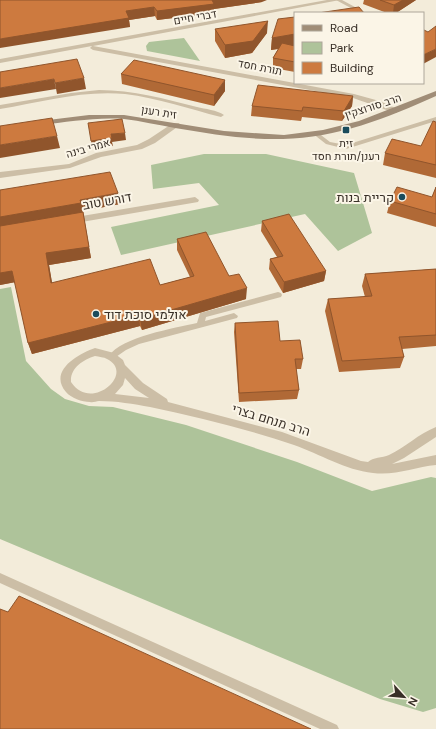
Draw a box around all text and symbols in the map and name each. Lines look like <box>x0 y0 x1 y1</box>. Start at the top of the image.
street label: דברי חיים <box>172 6 218 28</box>
legend <box>294 12 424 84</box>
text: Road <box>330 20 358 36</box>
text: Park <box>330 40 354 56</box>
street label: תורת חסד <box>237 56 283 78</box>
text: Building <box>330 60 374 76</box>
street label: הרב סורוצקין <box>343 90 403 122</box>
street label: זית רענן <box>140 102 178 122</box>
marker: זית רענן/תורת חסד <box>341 125 351 135</box>
street label: אמרי בינה <box>64 135 112 161</box>
place label: זית רענן/תורת חסד <box>312 136 380 163</box>
street label: דורש טוב <box>81 188 133 214</box>
place label: קריית בנות <box>337 189 394 206</box>
marker: קריית בנות <box>397 192 407 202</box>
place label: אולמי סוכת דוד <box>104 306 187 323</box>
marker: אולמי סוכת דוד <box>91 309 101 319</box>
street label: הרב מנחם בצרי <box>230 400 312 440</box>
north arrow <box>384 677 424 717</box>
text: N <box>405 695 421 708</box>

